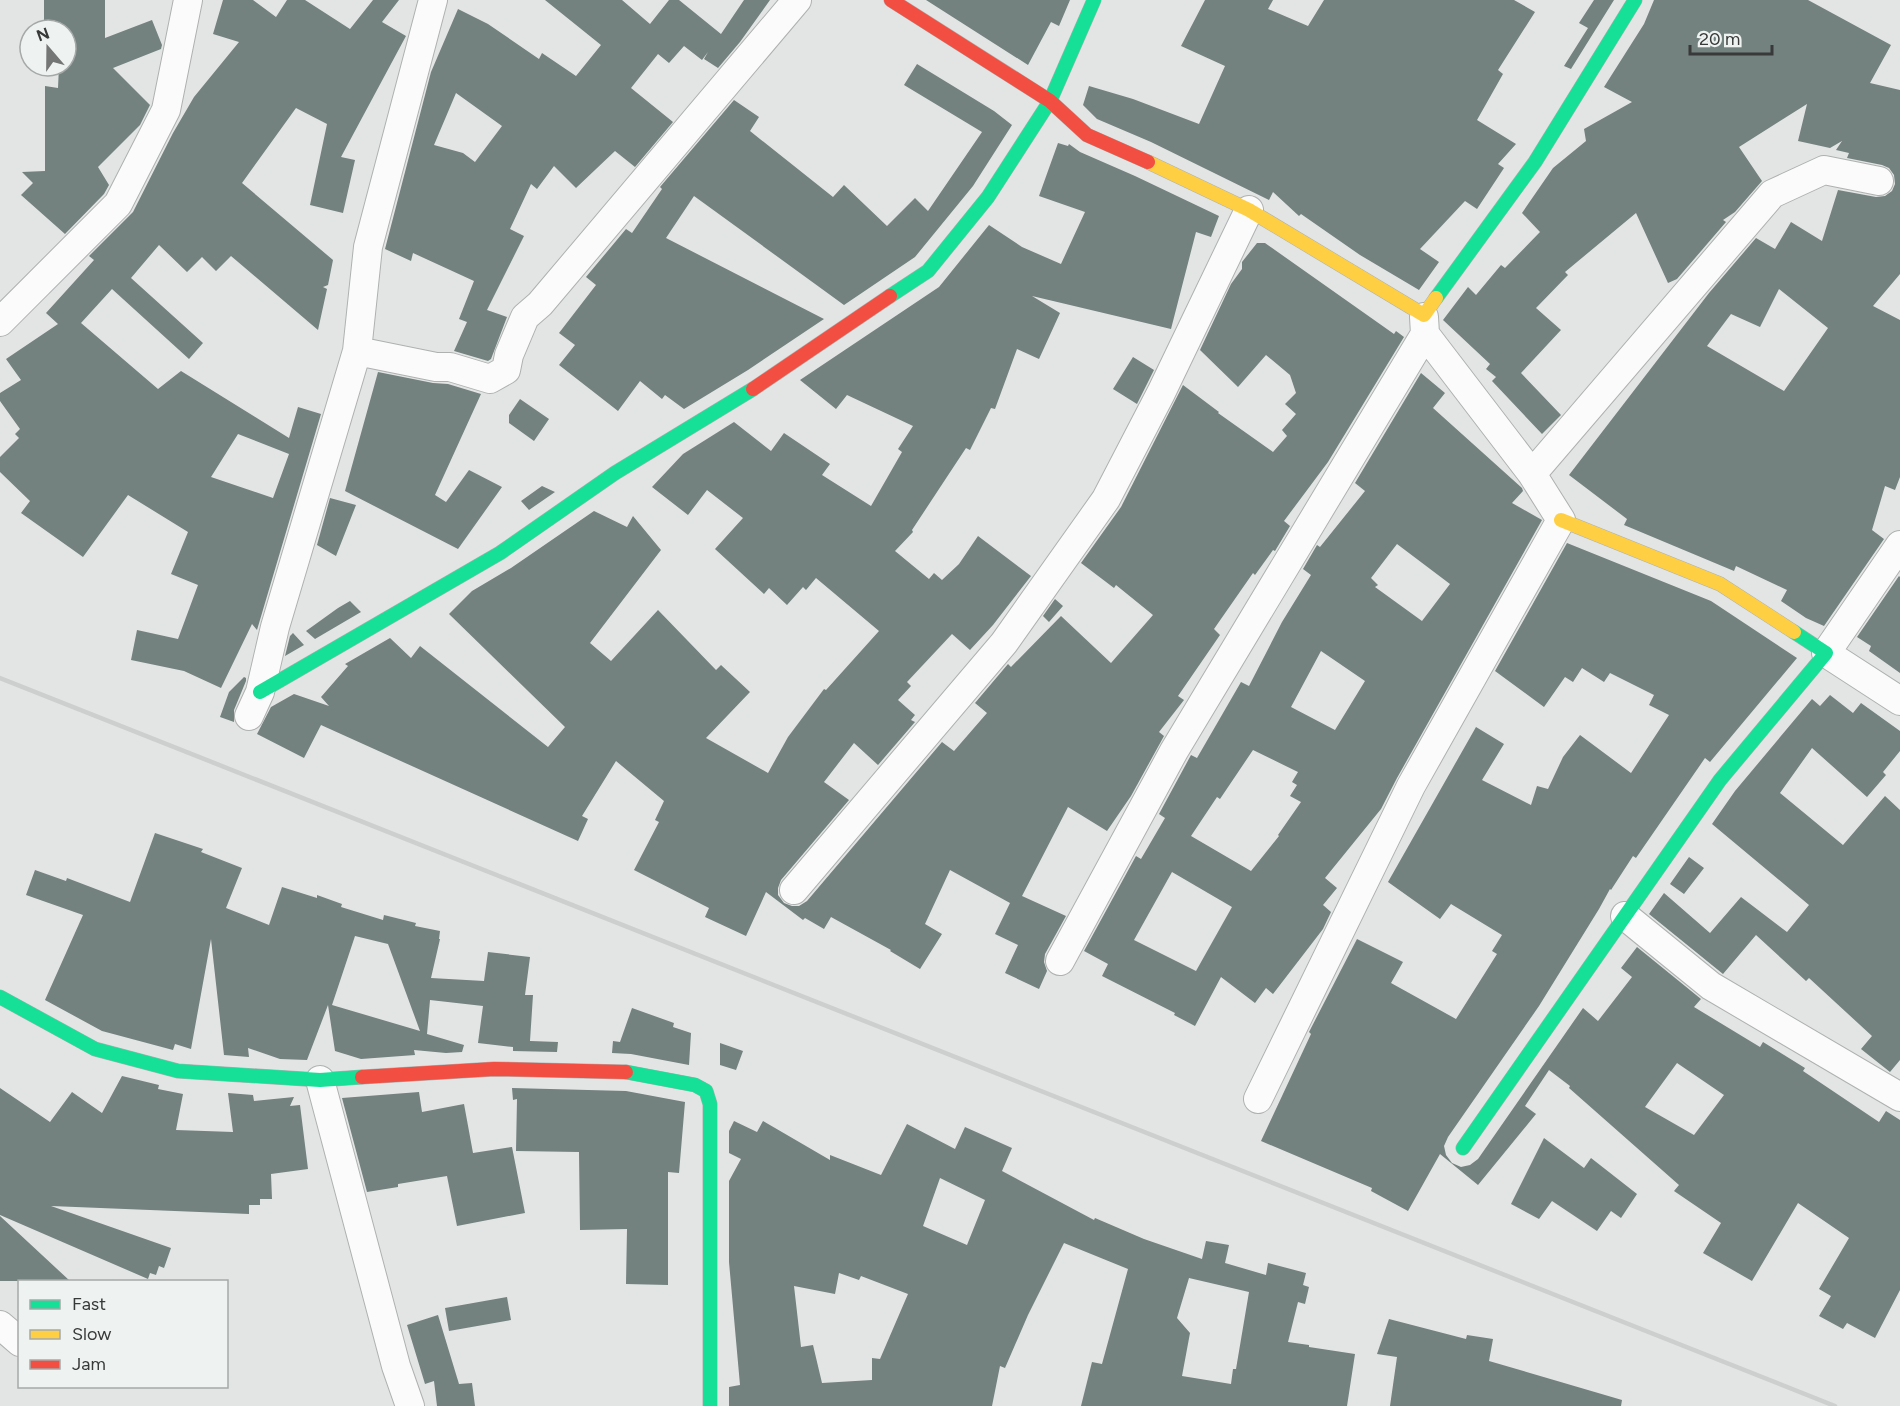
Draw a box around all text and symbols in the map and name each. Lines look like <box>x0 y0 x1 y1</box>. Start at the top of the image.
north arrow <box>18 18 78 78</box>
scale bar <box>1690 18 1772 56</box>
text: N <box>34 23 52 45</box>
text: 20 m <box>1699 28 1740 50</box>
legend <box>18 1280 228 1388</box>
text: Fast <box>72 1293 106 1315</box>
text: Slow <box>72 1323 111 1345</box>
text: Jam <box>72 1353 106 1375</box>

